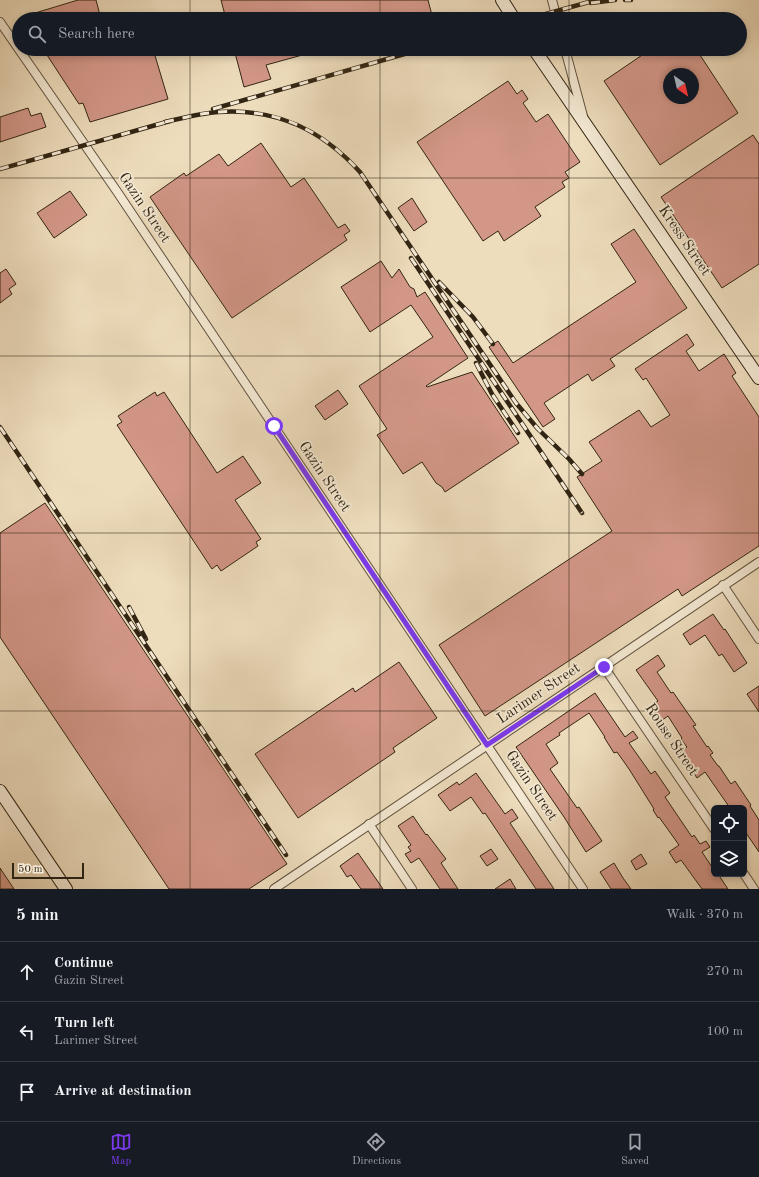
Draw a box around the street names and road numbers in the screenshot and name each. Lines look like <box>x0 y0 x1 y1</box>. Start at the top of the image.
street label: Gazin Street <box>115 170 173 246</box>
street label: Kress Street <box>655 203 713 279</box>
street label: Gazin Street <box>295 439 353 515</box>
street label: Larimer Street <box>495 661 583 727</box>
street label: Rouse Street <box>641 701 701 779</box>
street label: Gazin Street <box>502 748 560 824</box>

